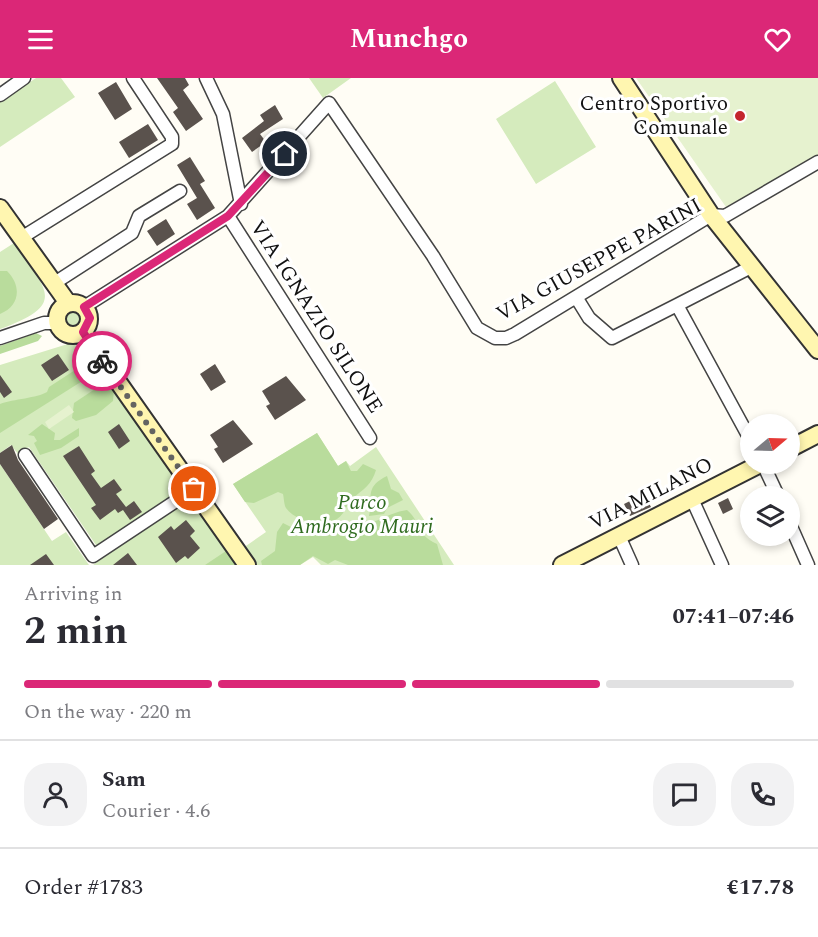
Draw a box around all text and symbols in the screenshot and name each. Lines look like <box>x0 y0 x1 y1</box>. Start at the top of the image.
text: Munchgo <box>350 18 468 60</box>
icon: menu <box>24 23 57 56</box>
icon: heart <box>761 23 794 56</box>
place label: Centro Sportivo Comunale <box>580 88 728 144</box>
marker: Centro Sportivo Comunale <box>733 109 747 123</box>
pin <box>259 128 310 179</box>
icon: home <box>268 137 301 170</box>
street label: VIA GIUSEPPE PARINI <box>490 190 708 330</box>
street label: VIA IGNAZIO SILONE <box>241 214 391 420</box>
courier <box>72 331 132 391</box>
icon: bike <box>86 345 119 378</box>
north arrow <box>740 414 800 474</box>
map controls <box>740 414 800 546</box>
street label: VIA MILANO <box>583 449 719 539</box>
pin <box>168 463 219 514</box>
icon: bag <box>177 472 210 505</box>
button: layers <box>740 486 800 546</box>
park label: Parco Ambrogio Mauri <box>290 487 433 543</box>
text: Arriving in <box>24 579 122 609</box>
text: 07:41–07:46 <box>672 600 794 633</box>
text: 2 min <box>24 602 128 661</box>
text: On the way · 220 m <box>24 697 192 727</box>
button: person <box>24 763 87 826</box>
text: Sam <box>102 763 146 796</box>
button: chat <box>653 763 716 826</box>
button: phone <box>731 763 794 826</box>
text: Courier · 4.6 <box>102 796 210 826</box>
text: Order #1783 <box>24 871 143 904</box>
text: €17.78 <box>726 871 794 904</box>

